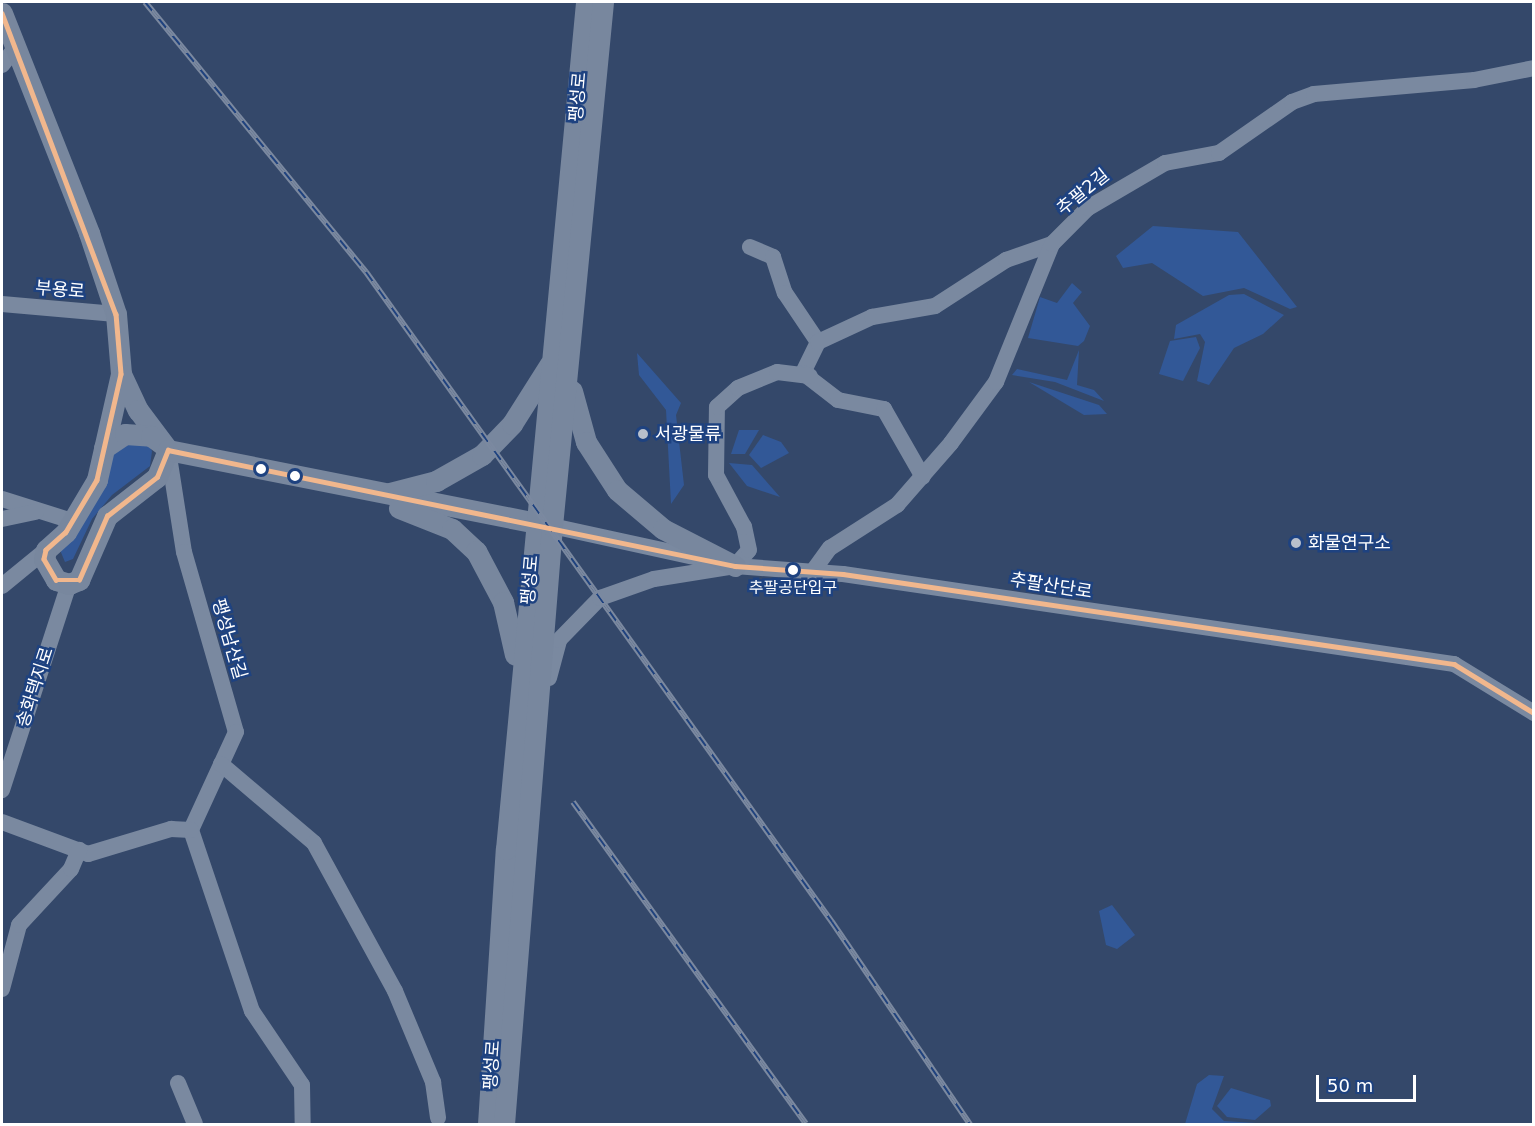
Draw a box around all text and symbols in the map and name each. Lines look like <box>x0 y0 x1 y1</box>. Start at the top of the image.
street label: 팽성로 <box>565 71 591 123</box>
street label: 추팔2길 <box>1052 164 1114 220</box>
street label: 부용로 <box>34 277 86 303</box>
place label: 서광물류 <box>655 423 721 445</box>
marker: 서광물류 <box>636 427 650 441</box>
unlabelled marker <box>255 463 267 475</box>
unlabelled marker <box>289 470 301 482</box>
place label: 화물연구소 <box>1308 532 1391 554</box>
marker: 화물연구소 <box>1289 536 1303 550</box>
street label: 팽성로 <box>517 554 543 606</box>
marker: 추팔공단입구 <box>787 564 799 576</box>
street label: 추팔산단로 <box>1008 569 1094 603</box>
place label: 추팔공단입구 <box>749 578 837 598</box>
street label: 팽성남산길 <box>207 596 251 682</box>
street label: 송화택지로 <box>12 644 58 730</box>
street label: 팽성로 <box>479 1039 505 1091</box>
scale bar <box>1319 1063 1420 1101</box>
text: 50 m <box>1327 1075 1373 1096</box>

